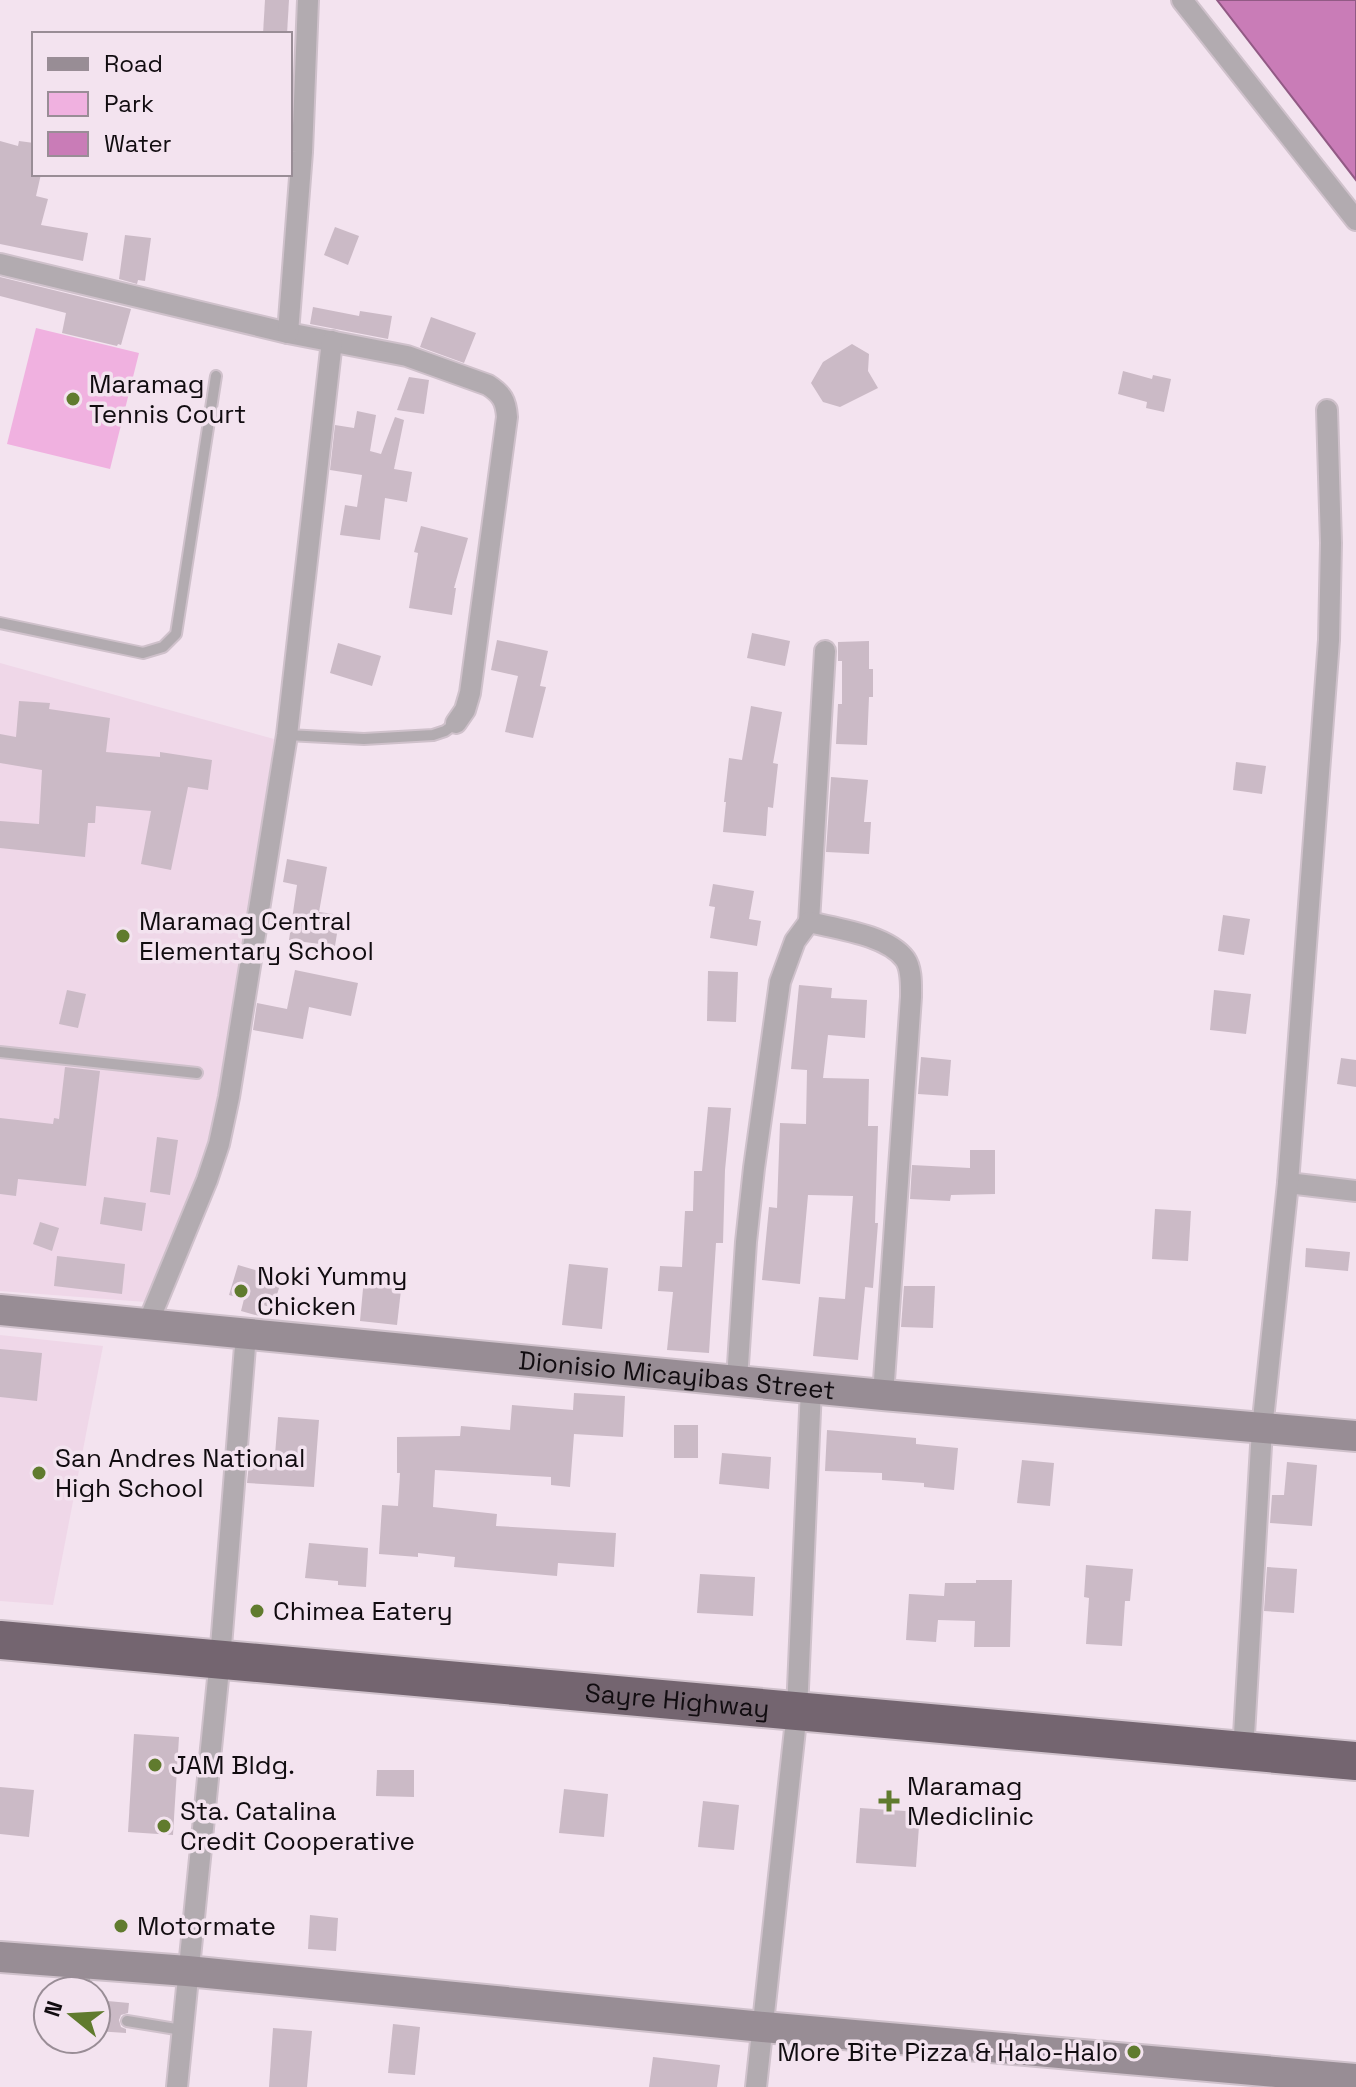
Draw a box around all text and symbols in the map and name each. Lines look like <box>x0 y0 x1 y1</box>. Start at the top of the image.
legend <box>32 32 292 176</box>
text: Road <box>104 48 163 79</box>
text: Park <box>104 88 154 119</box>
text: Water <box>104 128 172 159</box>
place label: Maramag Tennis Court <box>89 367 246 431</box>
marker: Maramag Tennis Court <box>64 390 82 408</box>
place label: Maramag Central Elementary School <box>139 904 374 968</box>
marker: Maramag Central Elementary School <box>114 927 132 945</box>
place label: Noki Yummy Chicken <box>257 1259 407 1323</box>
marker: Noki Yummy Chicken <box>232 1282 250 1300</box>
street label: Dionisio Micayibas Street <box>517 1343 837 1407</box>
place label: San Andres National High School <box>55 1441 305 1505</box>
marker: San Andres National High School <box>30 1464 48 1482</box>
place label: Chimea Eatery <box>273 1594 453 1628</box>
marker: Chimea Eatery <box>248 1602 266 1620</box>
street label: Sayre Highway <box>584 1675 771 1726</box>
place label: JAM Bldg. <box>171 1748 295 1782</box>
marker: JAM Bldg. <box>146 1756 164 1774</box>
place label: Maramag Mediclinic <box>907 1769 1034 1833</box>
marker: Maramag Mediclinic <box>878 1790 900 1812</box>
place label: Sta. Catalina Credit Cooperative <box>180 1794 415 1858</box>
marker: Sta. Catalina Credit Cooperative <box>155 1817 173 1835</box>
place label: Motormate <box>137 1909 276 1943</box>
marker: Motormate <box>112 1917 130 1935</box>
north arrow <box>32 1975 112 2055</box>
text: N <box>37 1997 69 2020</box>
place label: More Bite Pizza & Halo-Halo <box>777 2035 1118 2069</box>
marker: More Bite Pizza & Halo-Halo <box>1125 2043 1143 2061</box>

